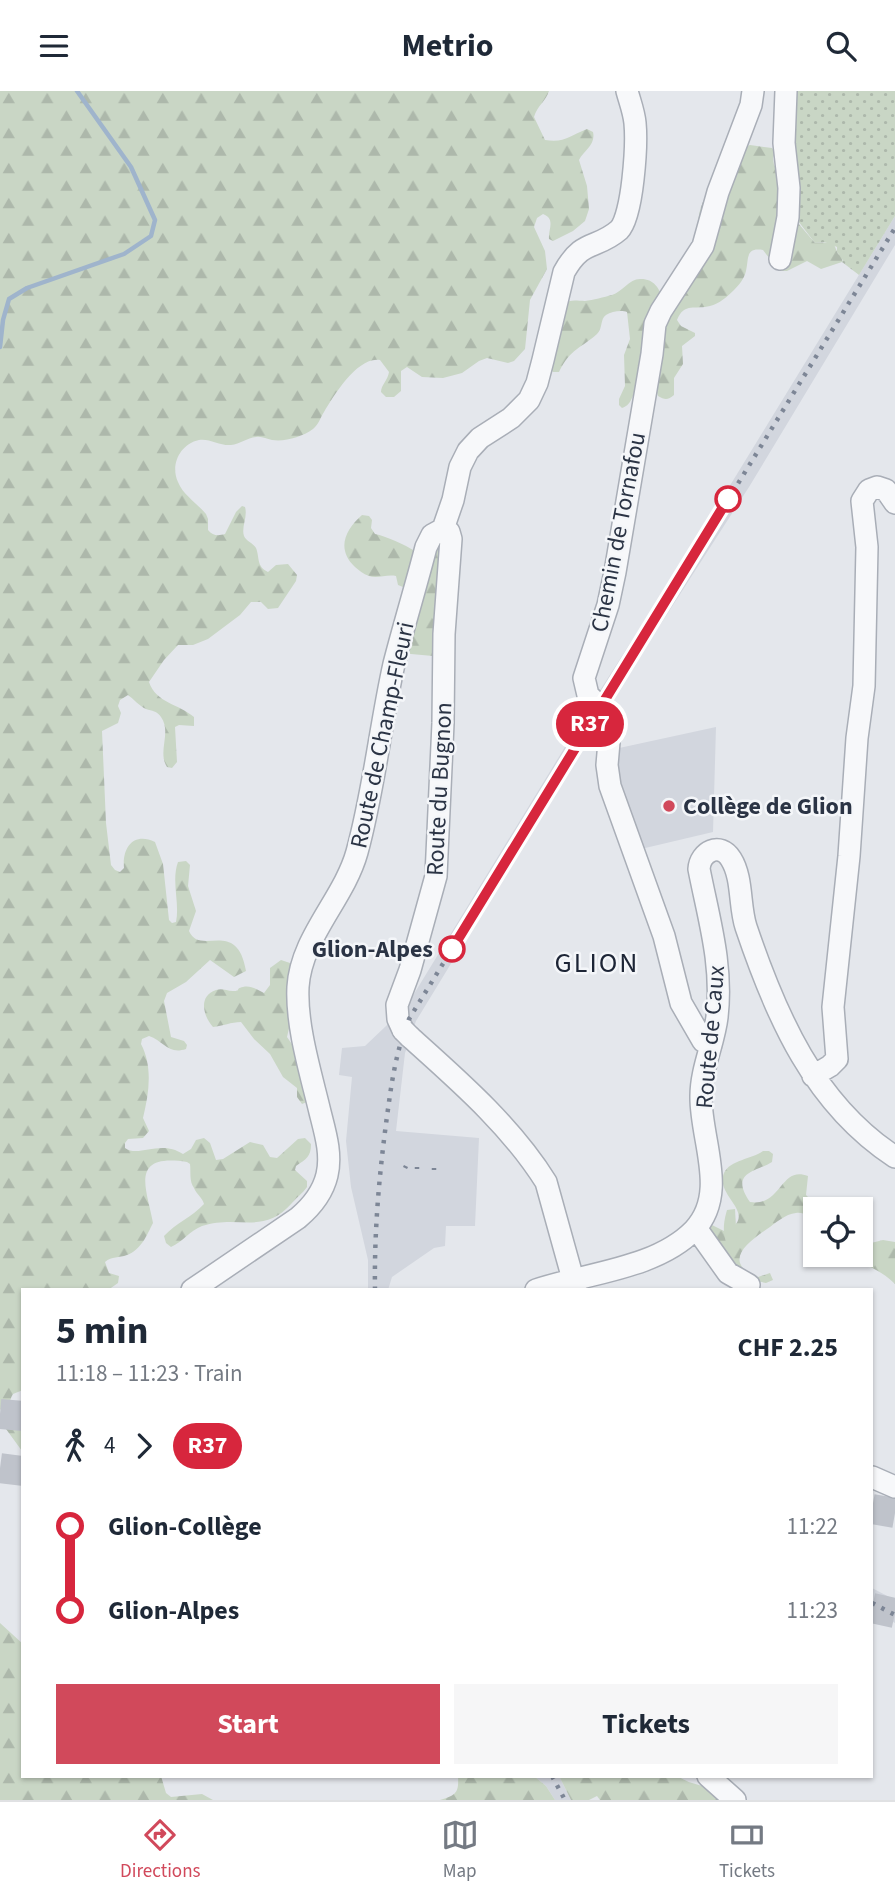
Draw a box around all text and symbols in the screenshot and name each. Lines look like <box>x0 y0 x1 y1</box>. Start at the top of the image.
text: Metrio <box>401 23 494 69</box>
icon: menu <box>35 27 73 65</box>
icon: search <box>822 27 860 65</box>
street label: Chemin de Tornafou <box>582 429 655 635</box>
unlabelled marker <box>715 486 741 512</box>
street label: Route de Champ-Fleuri <box>341 619 424 852</box>
street label: Route du Bugnon <box>417 701 462 877</box>
line badge: R37 <box>550 701 630 747</box>
text: R37 <box>570 706 610 741</box>
place label: Collège de Glion <box>683 789 853 824</box>
marker: Collège de Glion <box>661 798 677 814</box>
place label: Glion-Alpes <box>312 932 433 967</box>
marker: Glion-Alpes <box>439 936 465 962</box>
district label: GLION <box>555 943 639 983</box>
street label: Route de Caux <box>687 964 734 1110</box>
map controls <box>803 1197 873 1267</box>
button: locate <box>803 1197 873 1267</box>
text: 5 min <box>56 1304 148 1358</box>
text: CHF 2.25 <box>738 1329 838 1366</box>
text: 11:18 – 11:23 · Train <box>56 1357 243 1390</box>
icon: walk <box>56 1427 94 1465</box>
icon: forward <box>125 1427 163 1465</box>
text: R37 <box>187 1428 228 1463</box>
text: 4 <box>104 1429 115 1462</box>
text: Glion-Collège <box>108 1508 262 1545</box>
text: 11:22 <box>787 1510 838 1543</box>
text: Glion-Alpes <box>108 1592 239 1629</box>
text: 11:23 <box>787 1594 838 1627</box>
button: Start <box>56 1684 440 1764</box>
button: Tickets <box>454 1684 838 1764</box>
tab: Directions <box>120 1816 201 1885</box>
tab: Map <box>441 1816 479 1885</box>
tab: Tickets <box>719 1816 775 1885</box>

